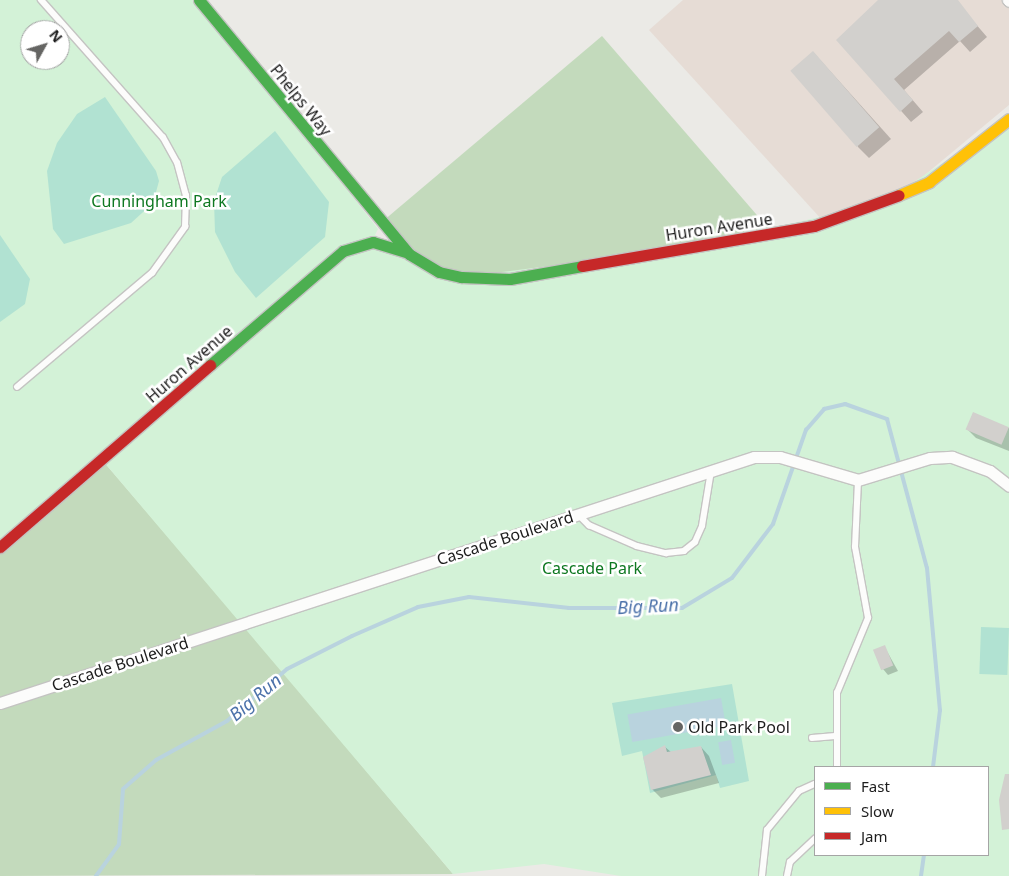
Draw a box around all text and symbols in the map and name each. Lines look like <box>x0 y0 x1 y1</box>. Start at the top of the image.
north arrow <box>20 20 70 70</box>
text: N <box>45 25 67 46</box>
street label: Phelps Way <box>266 61 336 139</box>
park label: Cunningham Park <box>91 191 227 211</box>
street label: Huron Avenue <box>664 209 774 245</box>
street label: Huron Avenue <box>142 321 236 407</box>
street label: Cascade Boulevard <box>434 507 576 569</box>
park label: Cascade Park <box>542 558 642 578</box>
water label: Big Run <box>617 594 679 618</box>
street label: Cascade Boulevard <box>49 633 191 695</box>
water label: Big Run <box>224 669 286 725</box>
place label: Old Park Pool <box>688 717 790 737</box>
marker: Old Park Pool <box>672 721 684 733</box>
legend <box>814 766 989 856</box>
text: Fast <box>861 776 890 796</box>
text: Slow <box>861 801 894 821</box>
text: Jam <box>861 826 888 846</box>

